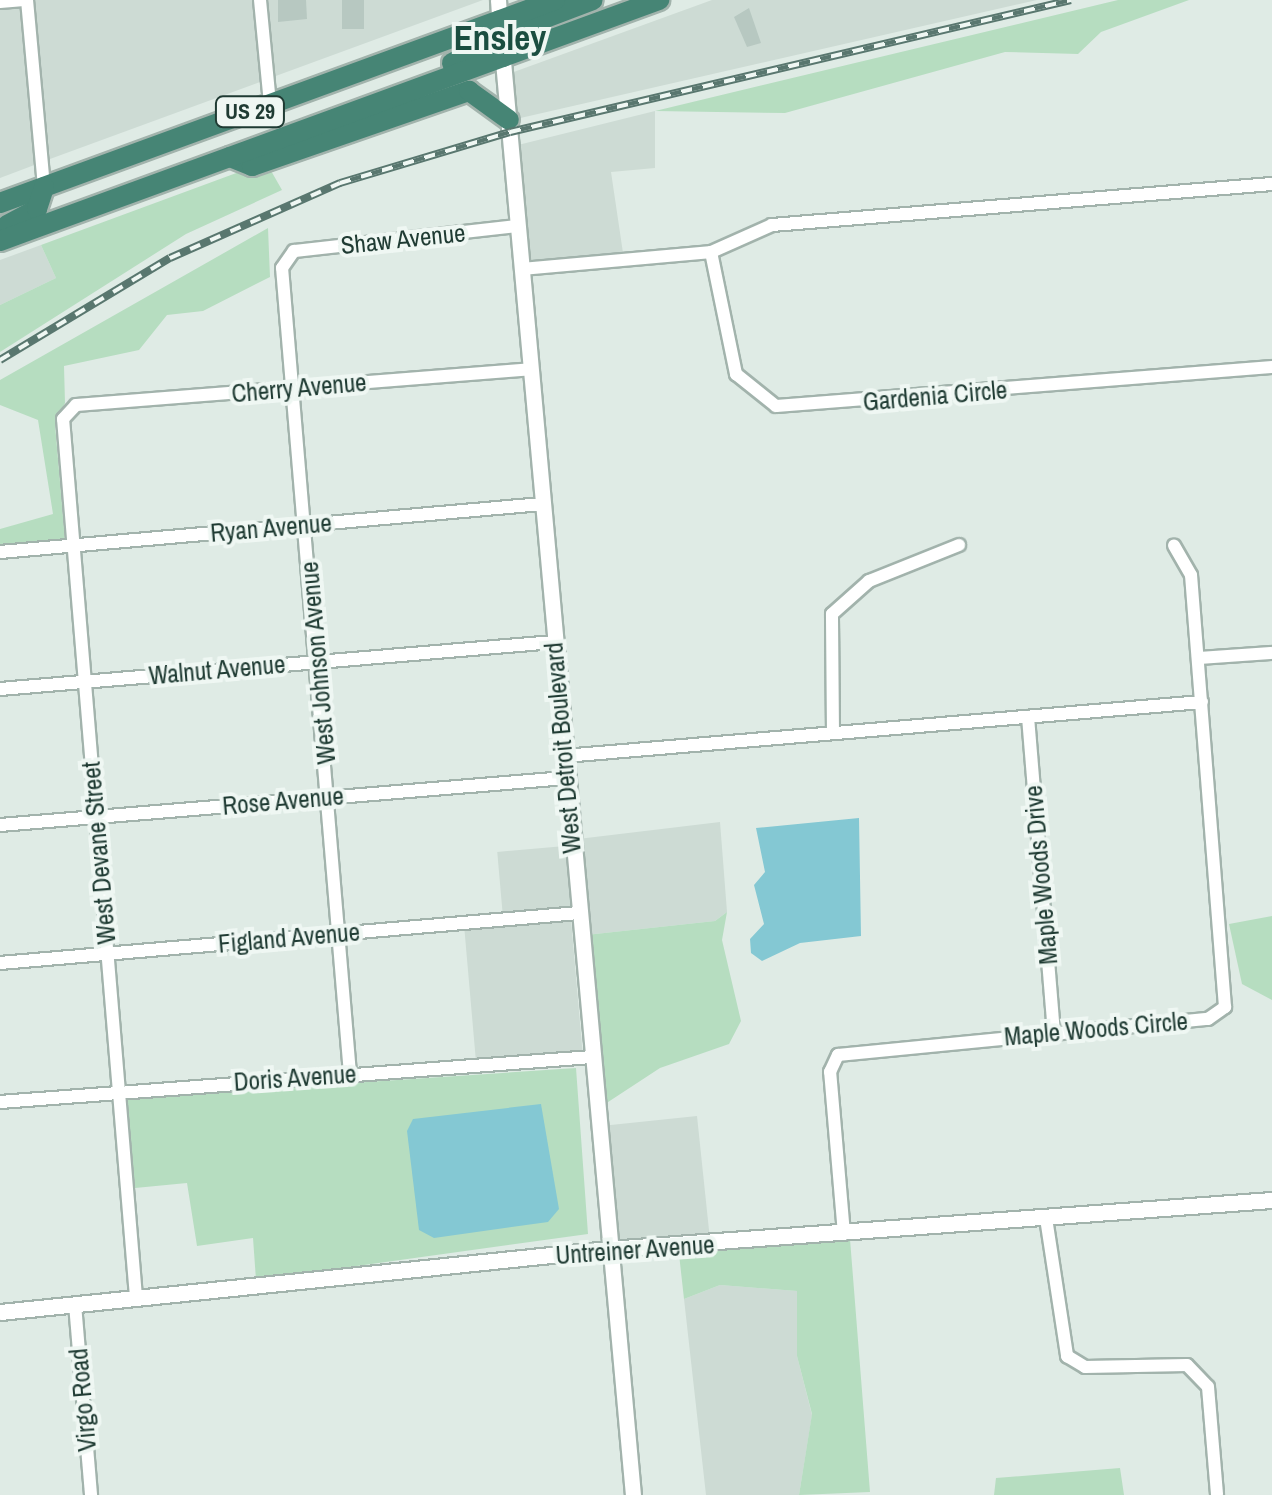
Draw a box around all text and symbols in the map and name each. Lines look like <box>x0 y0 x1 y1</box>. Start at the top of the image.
district label: Ensley <box>454 17 546 59</box>
road number: US 29 <box>212 95 288 129</box>
street label: Shaw Avenue <box>339 217 467 261</box>
street label: Cherry Avenue <box>230 367 368 409</box>
street label: Gardenia Circle <box>862 375 1008 417</box>
street label: Ryan Avenue <box>209 508 333 548</box>
street label: West Johnson Avenue <box>294 560 342 766</box>
street label: West Detroit Boulevard <box>539 641 587 855</box>
street label: Walnut Avenue <box>147 649 287 691</box>
street label: West Devane Street <box>76 760 122 946</box>
street label: Rose Avenue <box>221 781 345 821</box>
street label: Maple Woods Drive <box>1018 784 1064 966</box>
street label: Figland Avenue <box>216 917 362 959</box>
street label: Maple Woods Circle <box>1003 1006 1189 1052</box>
street label: Doris Avenue <box>232 1059 358 1097</box>
street label: Untreiner Avenue <box>554 1229 716 1271</box>
street label: Virgo Road <box>64 1347 102 1453</box>

